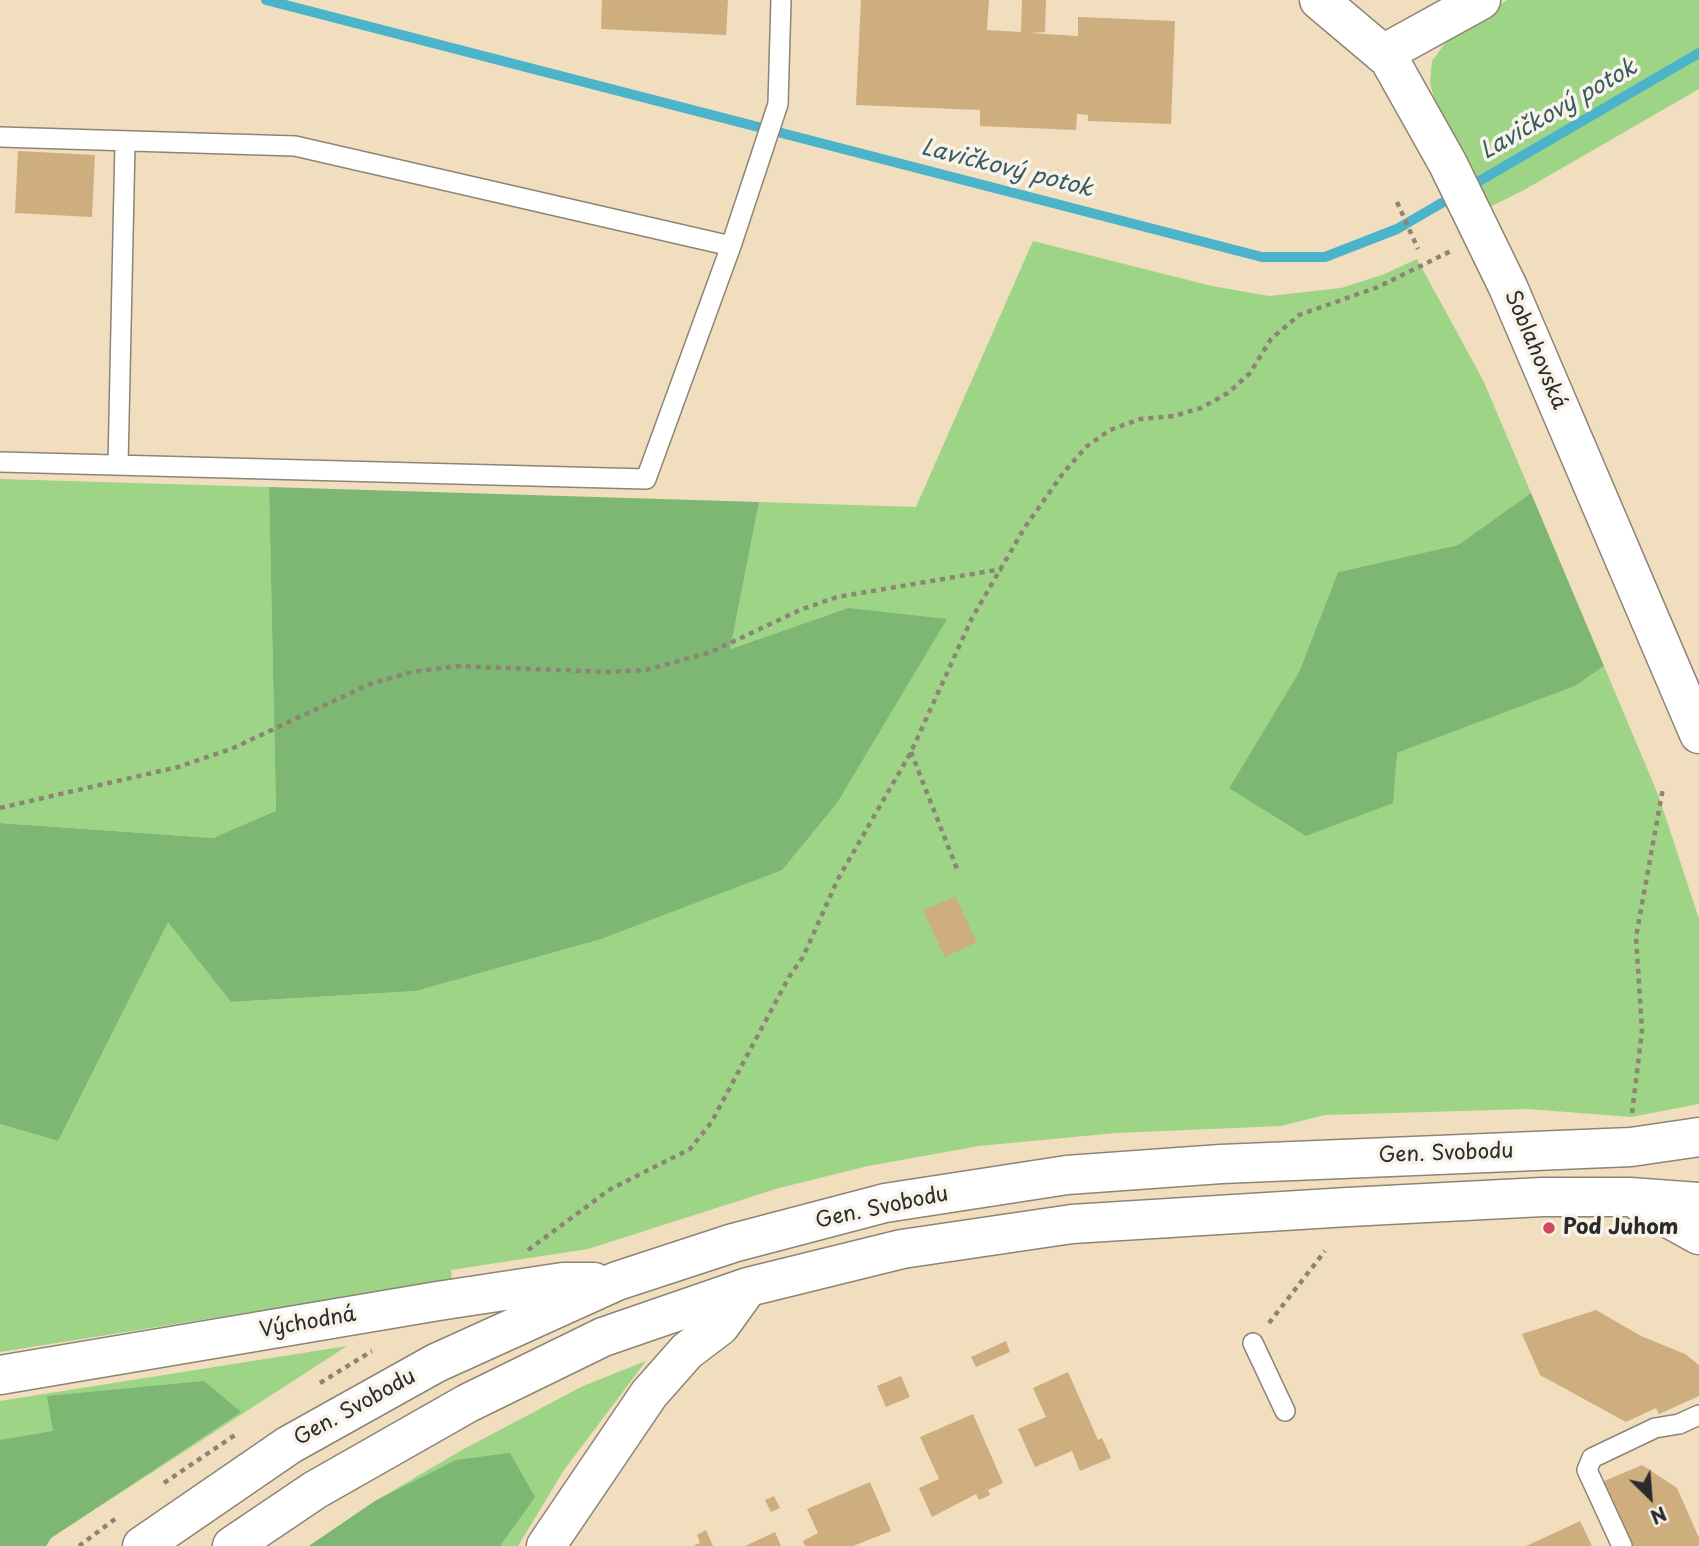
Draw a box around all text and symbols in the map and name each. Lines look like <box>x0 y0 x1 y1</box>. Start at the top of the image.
water label: Lavičkový potok <box>1476 54 1642 166</box>
water label: Lavičkový potok <box>918 134 1096 204</box>
street label: Soblahovská <box>1499 287 1571 413</box>
street label: Gen. Svobodu <box>1378 1139 1514 1169</box>
street label: Gen. Svobodu <box>813 1182 951 1234</box>
place label: Pod Juhom <box>1563 1215 1678 1241</box>
marker: Pod Juhom <box>1541 1220 1557 1236</box>
street label: Východná <box>258 1302 358 1344</box>
street label: Gen. Svobodu <box>290 1364 420 1452</box>
north arrow <box>1615 1462 1685 1532</box>
text: N <box>1646 1500 1672 1532</box>

